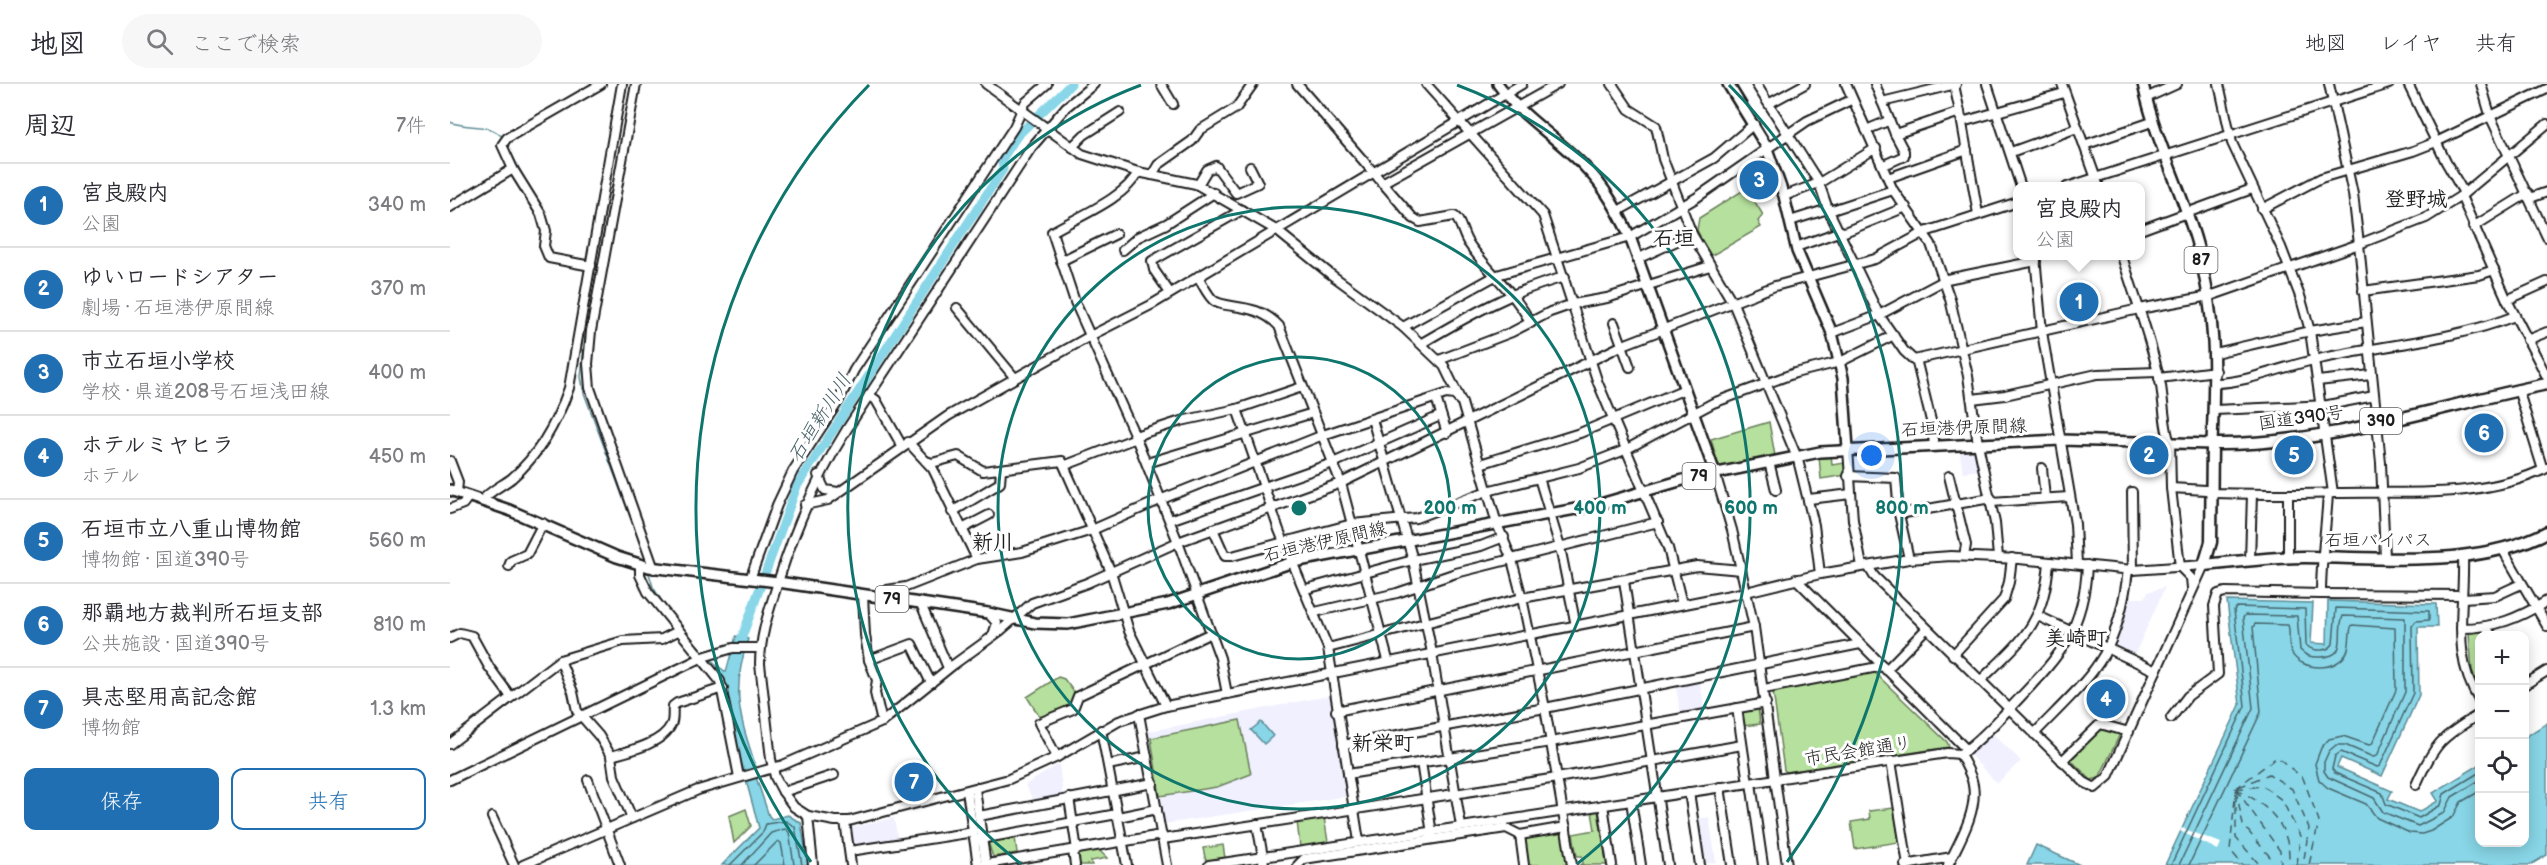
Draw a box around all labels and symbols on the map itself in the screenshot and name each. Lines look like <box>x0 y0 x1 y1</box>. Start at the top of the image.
pin: 3 <box>1740 158 1778 202</box>
district label: 登野城 <box>2385 187 2448 212</box>
district label: 石垣 <box>1653 226 1695 251</box>
road number: 87 <box>2184 247 2218 273</box>
pin: 1 <box>2060 280 2098 324</box>
water label: 石垣新川川 <box>783 369 857 467</box>
street label: 国道390号 <box>2257 402 2345 434</box>
road number: 390 <box>2360 408 2402 434</box>
pin: 6 <box>2464 410 2504 456</box>
street label: 石垣港伊原間線 <box>1901 415 2027 441</box>
pin: 2 <box>2130 432 2168 478</box>
pin: 5 <box>2274 432 2314 478</box>
your location <box>1857 441 1886 470</box>
road number: 79 <box>1682 463 1716 489</box>
centre of rings <box>1289 498 1309 518</box>
text: 200 m <box>1423 498 1477 519</box>
text: 400 m <box>1573 498 1627 519</box>
text: 600 m <box>1724 498 1778 519</box>
text: 800 m <box>1875 498 1929 519</box>
street label: 石垣港伊原間線 <box>1261 518 1389 566</box>
district label: 新川 <box>972 530 1014 555</box>
street label: 石垣バイパス <box>2324 530 2432 551</box>
road number: 79 <box>876 586 908 612</box>
district label: 美崎町 <box>2045 626 2108 651</box>
pin: 4 <box>2086 676 2126 722</box>
district label: 新栄町 <box>1352 731 1415 756</box>
street label: 市民会館通り <box>1803 732 1913 770</box>
pin: 7 <box>894 760 934 804</box>

